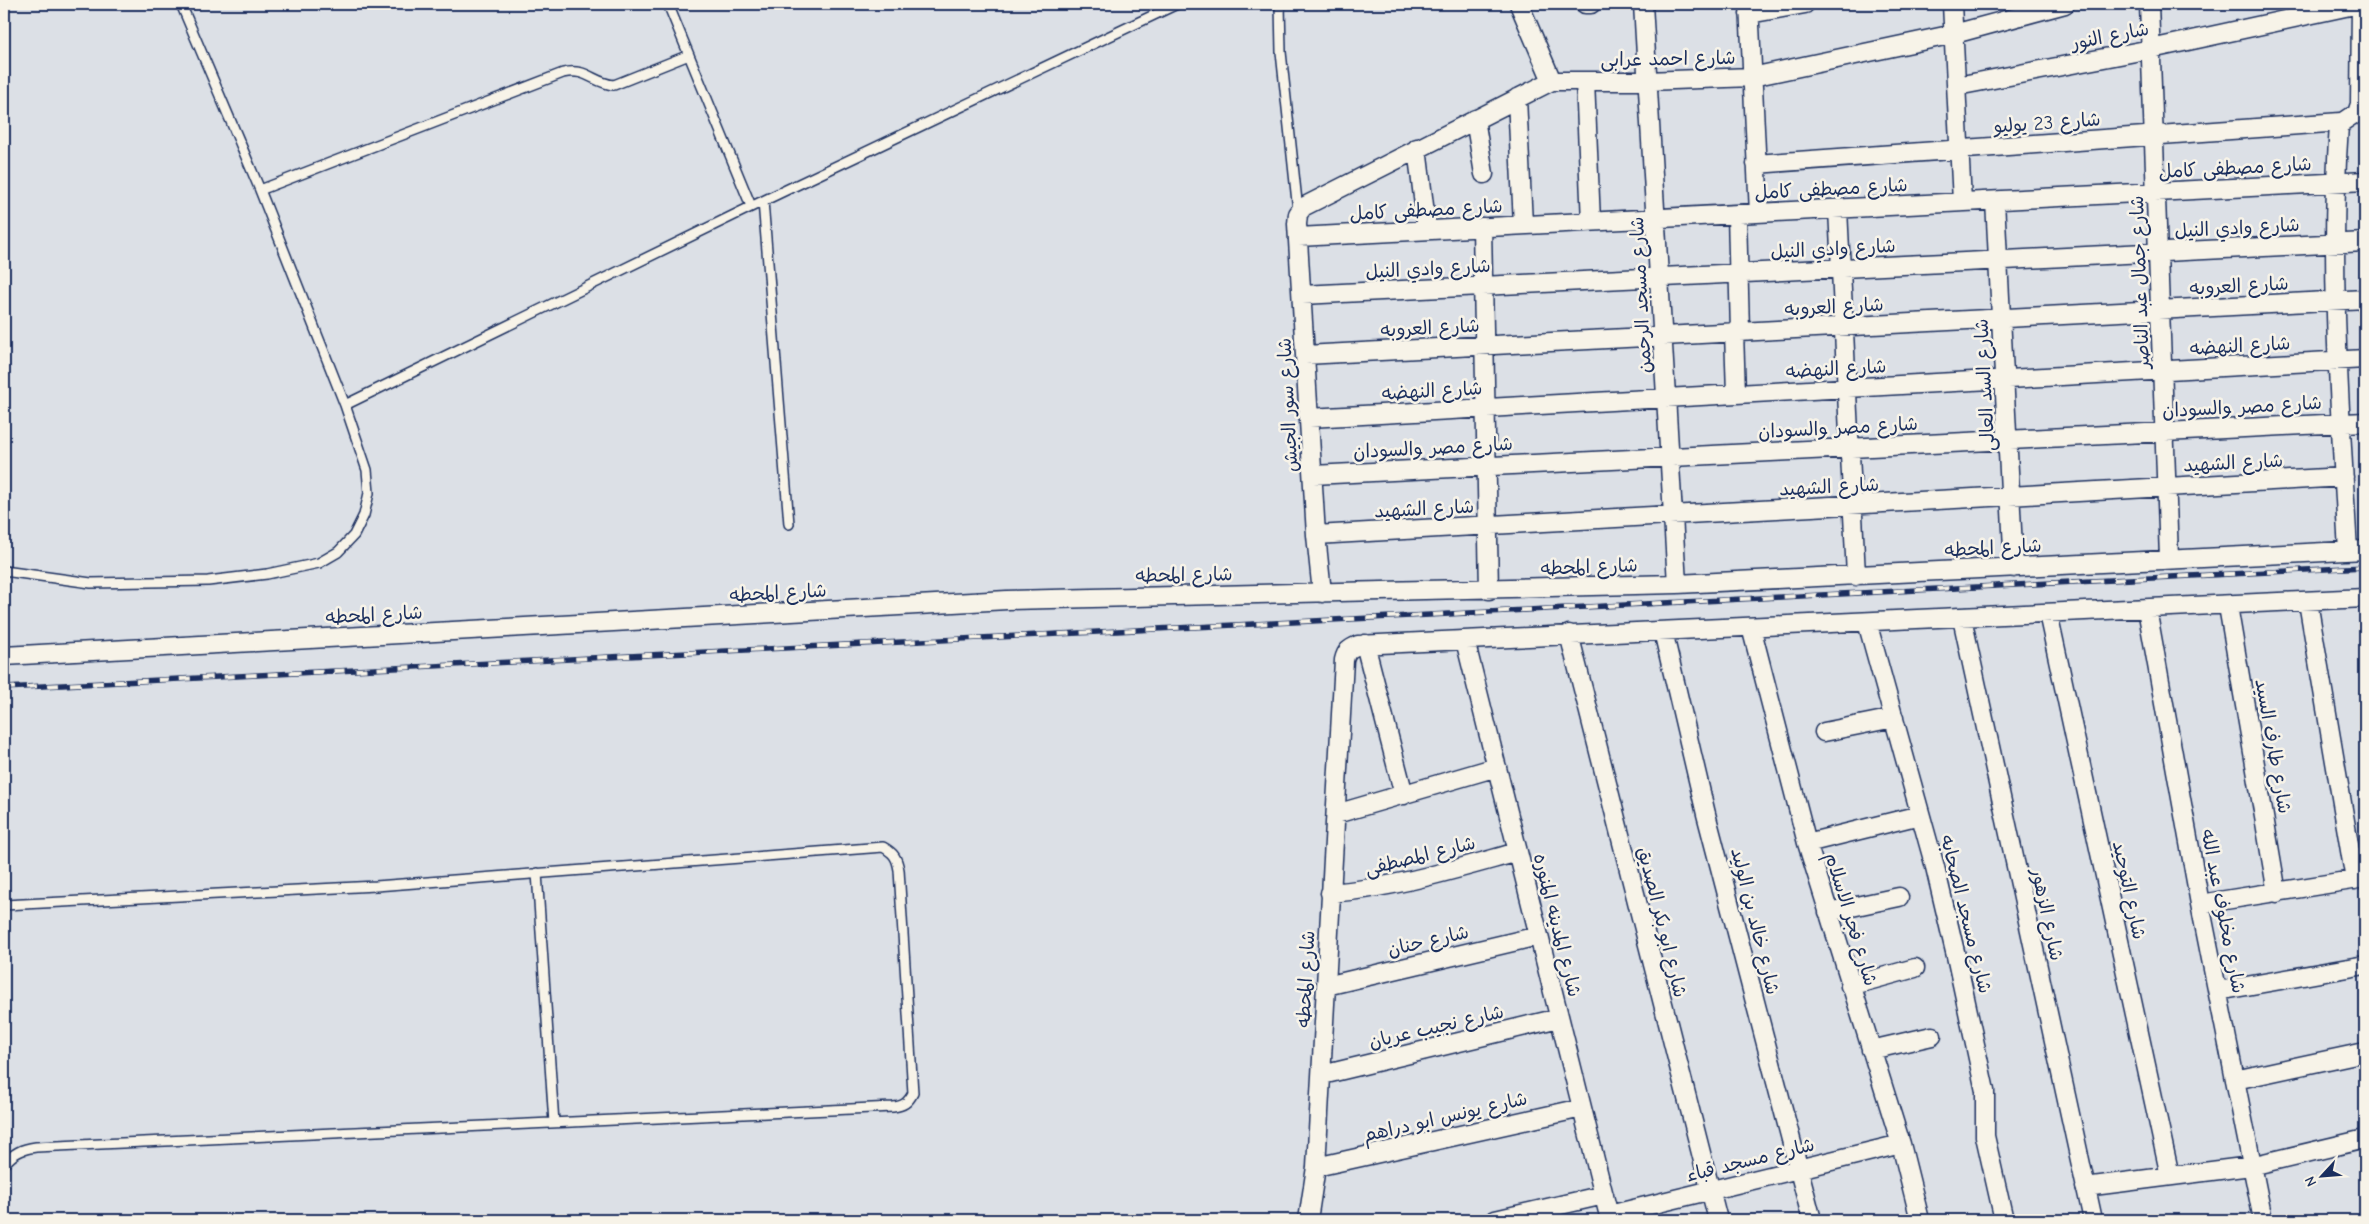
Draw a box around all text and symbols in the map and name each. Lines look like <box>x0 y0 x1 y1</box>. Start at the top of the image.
street label: شارع النور <box>2067 18 2151 57</box>
street label: شارع احمد عرابى <box>1600 47 1736 73</box>
street label: شارع 23 يوليو <box>1992 108 2101 140</box>
street label: شارع مصطفى كامل <box>2158 153 2312 185</box>
street label: شارع مصطفى كامل <box>1754 174 1908 206</box>
street label: شارع مصطفى كامل <box>1349 195 1503 227</box>
street label: شارع جمال عبد الناصر <box>2126 195 2156 371</box>
street label: شارع وادي النيل <box>2174 214 2300 245</box>
street label: شارع مسجد الرحمن <box>1626 216 1658 374</box>
street label: شارع وادي النيل <box>1770 235 1896 266</box>
street label: شارع وادي النيل <box>1365 255 1491 286</box>
street label: شارع العروبه <box>2189 272 2289 302</box>
street label: شارع العروبه <box>1784 293 1884 323</box>
street label: شارع العروبه <box>1380 314 1480 344</box>
street label: شارع السد العالى <box>1971 318 2001 452</box>
street label: شارع النهضه <box>2189 332 2291 362</box>
street label: شارع سور الجيش <box>1273 337 1304 473</box>
street label: شارع النهضه <box>1785 355 1887 385</box>
street label: شارع النهضه <box>1381 377 1483 407</box>
street label: شارع مصر والسودان <box>2162 392 2323 424</box>
street label: شارع مصر والسودان <box>1758 413 1919 445</box>
street label: شارع مصر والسودان <box>1353 433 1514 465</box>
street label: شارع الشهيد <box>2183 449 2284 479</box>
street label: شارع الشهيد <box>1779 473 1880 503</box>
street label: شارع الشهيد <box>1374 495 1475 525</box>
street label: شارع المحطه <box>1944 534 2042 564</box>
street label: شارع المحطه <box>1540 554 1638 582</box>
street label: شارع المحطه <box>1135 563 1233 589</box>
street label: شارع المحطه <box>729 579 827 609</box>
street label: شارع المحطه <box>325 601 423 631</box>
street label: شارع طارف السيد <box>2248 677 2296 816</box>
street label: شارع مخلوف عبد الله <box>2194 827 2250 995</box>
street label: شارع المصطفى <box>1363 832 1478 882</box>
street label: شارع مسجد الصحابه <box>1934 833 1996 996</box>
street label: شارع التوحيد <box>2106 839 2150 942</box>
street label: شارع ابو بكر الصديق <box>1631 845 1691 1000</box>
street label: شارع خالد بن الوليد <box>1724 846 1784 997</box>
street label: شارع فجر الاسلام <box>1817 850 1882 989</box>
street label: شارع المدينه المنوره <box>1527 851 1585 1000</box>
street label: شارع الزهور <box>2024 865 2068 963</box>
street label: شارع حنان <box>1385 921 1472 963</box>
street label: شارع المحطه <box>1292 930 1322 1028</box>
street label: شارع نجيب عريان <box>1367 1001 1506 1055</box>
street label: شارع يونس ابو دراهم <box>1361 1087 1530 1149</box>
street label: شارع مسجد قباء <box>1684 1133 1817 1188</box>
north arrow <box>2296 1152 2346 1202</box>
text: N <box>2301 1174 2320 1189</box>

